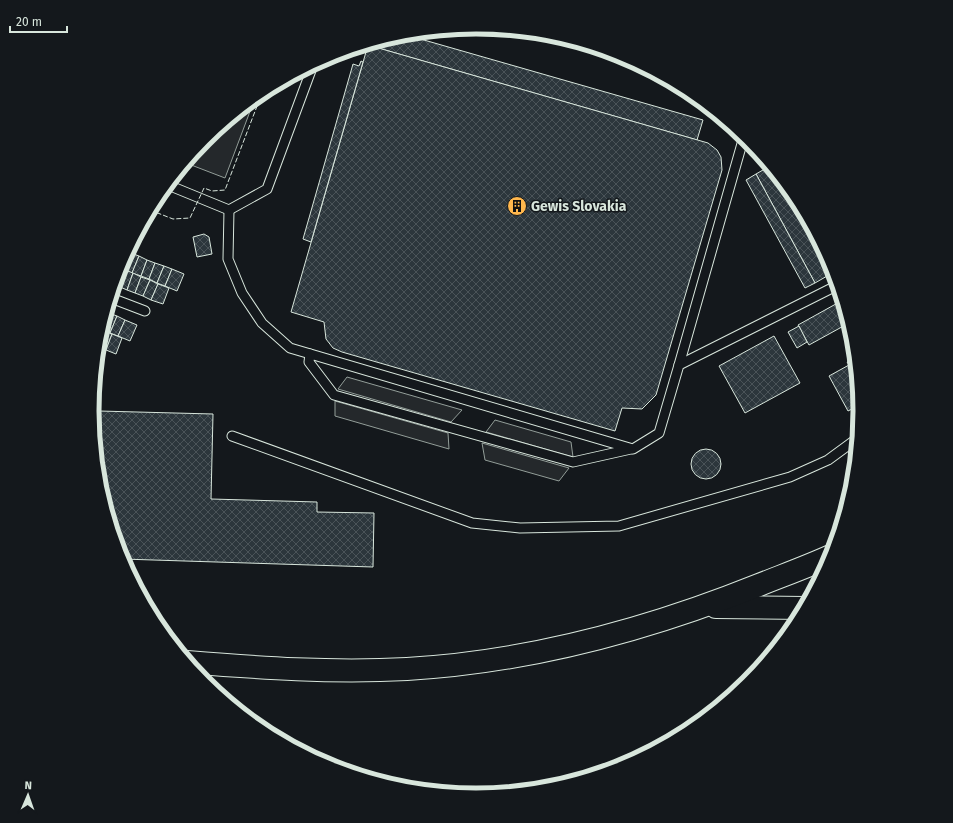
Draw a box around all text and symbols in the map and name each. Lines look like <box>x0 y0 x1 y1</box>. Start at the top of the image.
scale bar <box>10 8 67 34</box>
text: 20 m <box>16 15 42 29</box>
building icon: Gewis Slovakia <box>506 195 528 217</box>
place label: Gewis Slovakia <box>531 198 627 215</box>
north arrow <box>8 775 48 815</box>
text: N <box>24 779 32 792</box>

